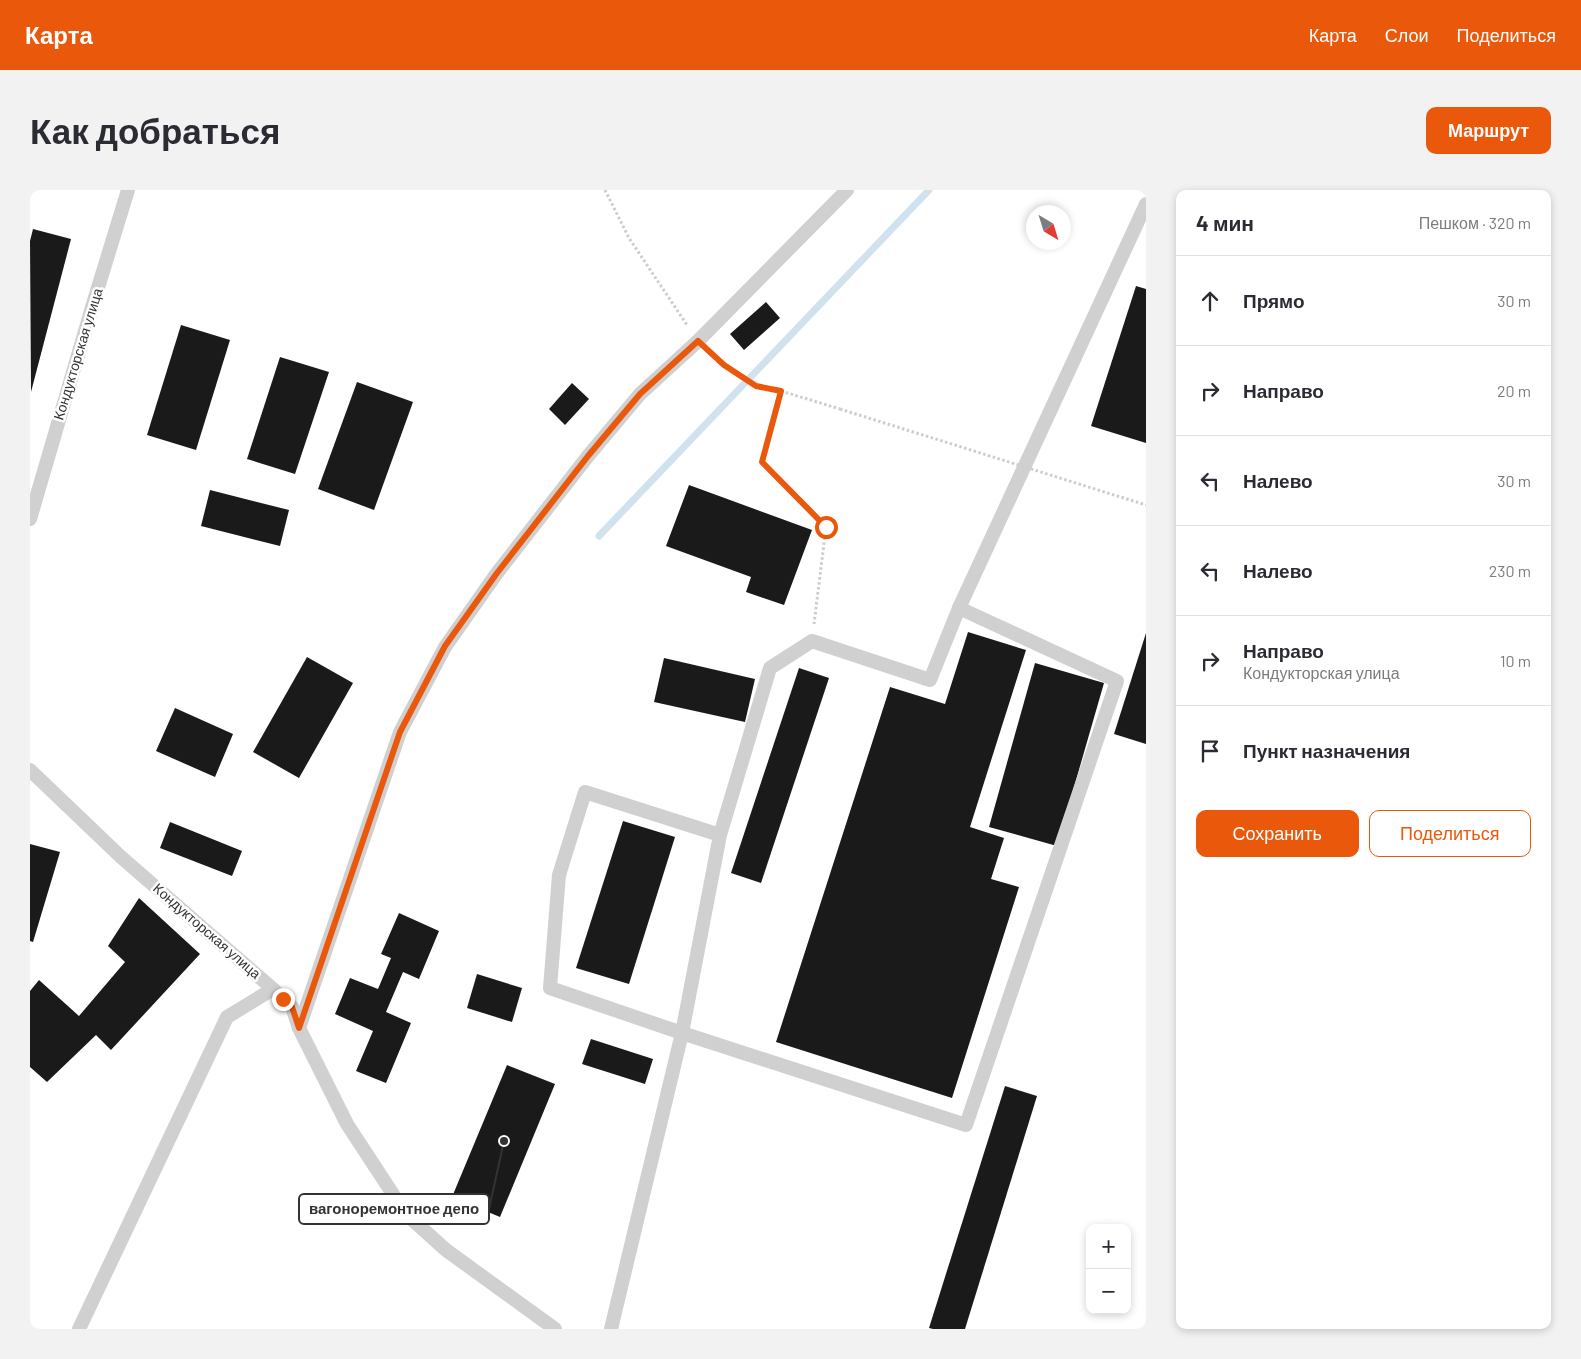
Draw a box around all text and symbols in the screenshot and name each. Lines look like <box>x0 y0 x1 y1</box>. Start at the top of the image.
text: Карта <box>25 20 93 49</box>
text: Карта <box>1309 24 1357 46</box>
text: Слои <box>1385 24 1429 46</box>
text: Поделиться <box>1457 24 1556 46</box>
button: Маршрут <box>1426 107 1551 154</box>
text: Как добраться <box>30 109 280 151</box>
north arrow <box>1026 205 1071 250</box>
text: 4 мин <box>1196 210 1254 235</box>
text: Пешком · 320 m <box>1419 213 1531 232</box>
street label: Кондукторская улица <box>49 286 106 422</box>
icon: ahead <box>1196 287 1224 315</box>
text: Прямо <box>1243 289 1305 312</box>
text: 30 m <box>1497 291 1531 310</box>
icon: right <box>1196 377 1224 405</box>
text: Направо <box>1243 379 1324 402</box>
text: 20 m <box>1497 381 1531 400</box>
icon: left <box>1196 467 1224 495</box>
text: Налево <box>1243 469 1313 492</box>
text: 30 m <box>1497 471 1531 490</box>
route start <box>815 516 838 539</box>
icon: left <box>1196 557 1224 585</box>
text: Налево <box>1243 559 1313 582</box>
text: 230 m <box>1489 561 1531 580</box>
text: Направо <box>1243 639 1324 662</box>
icon: right <box>1196 647 1224 675</box>
text: 10 m <box>1500 651 1531 670</box>
text: Кондукторская улица <box>1243 663 1400 682</box>
icon: arrive <box>1196 737 1224 765</box>
text: Пункт назначения <box>1243 739 1410 762</box>
button: Сохранить <box>1196 810 1359 857</box>
button: Поделиться <box>1369 810 1531 857</box>
street label: Кондукторская улица <box>150 879 265 982</box>
route end <box>272 988 295 1011</box>
callout: вагоноремонтное депо <box>299 1194 489 1224</box>
text: вагоноремонтное депо <box>309 1199 479 1217</box>
map controls <box>1086 1224 1131 1314</box>
button: + <box>1086 1224 1131 1269</box>
button: − <box>1086 1269 1131 1314</box>

